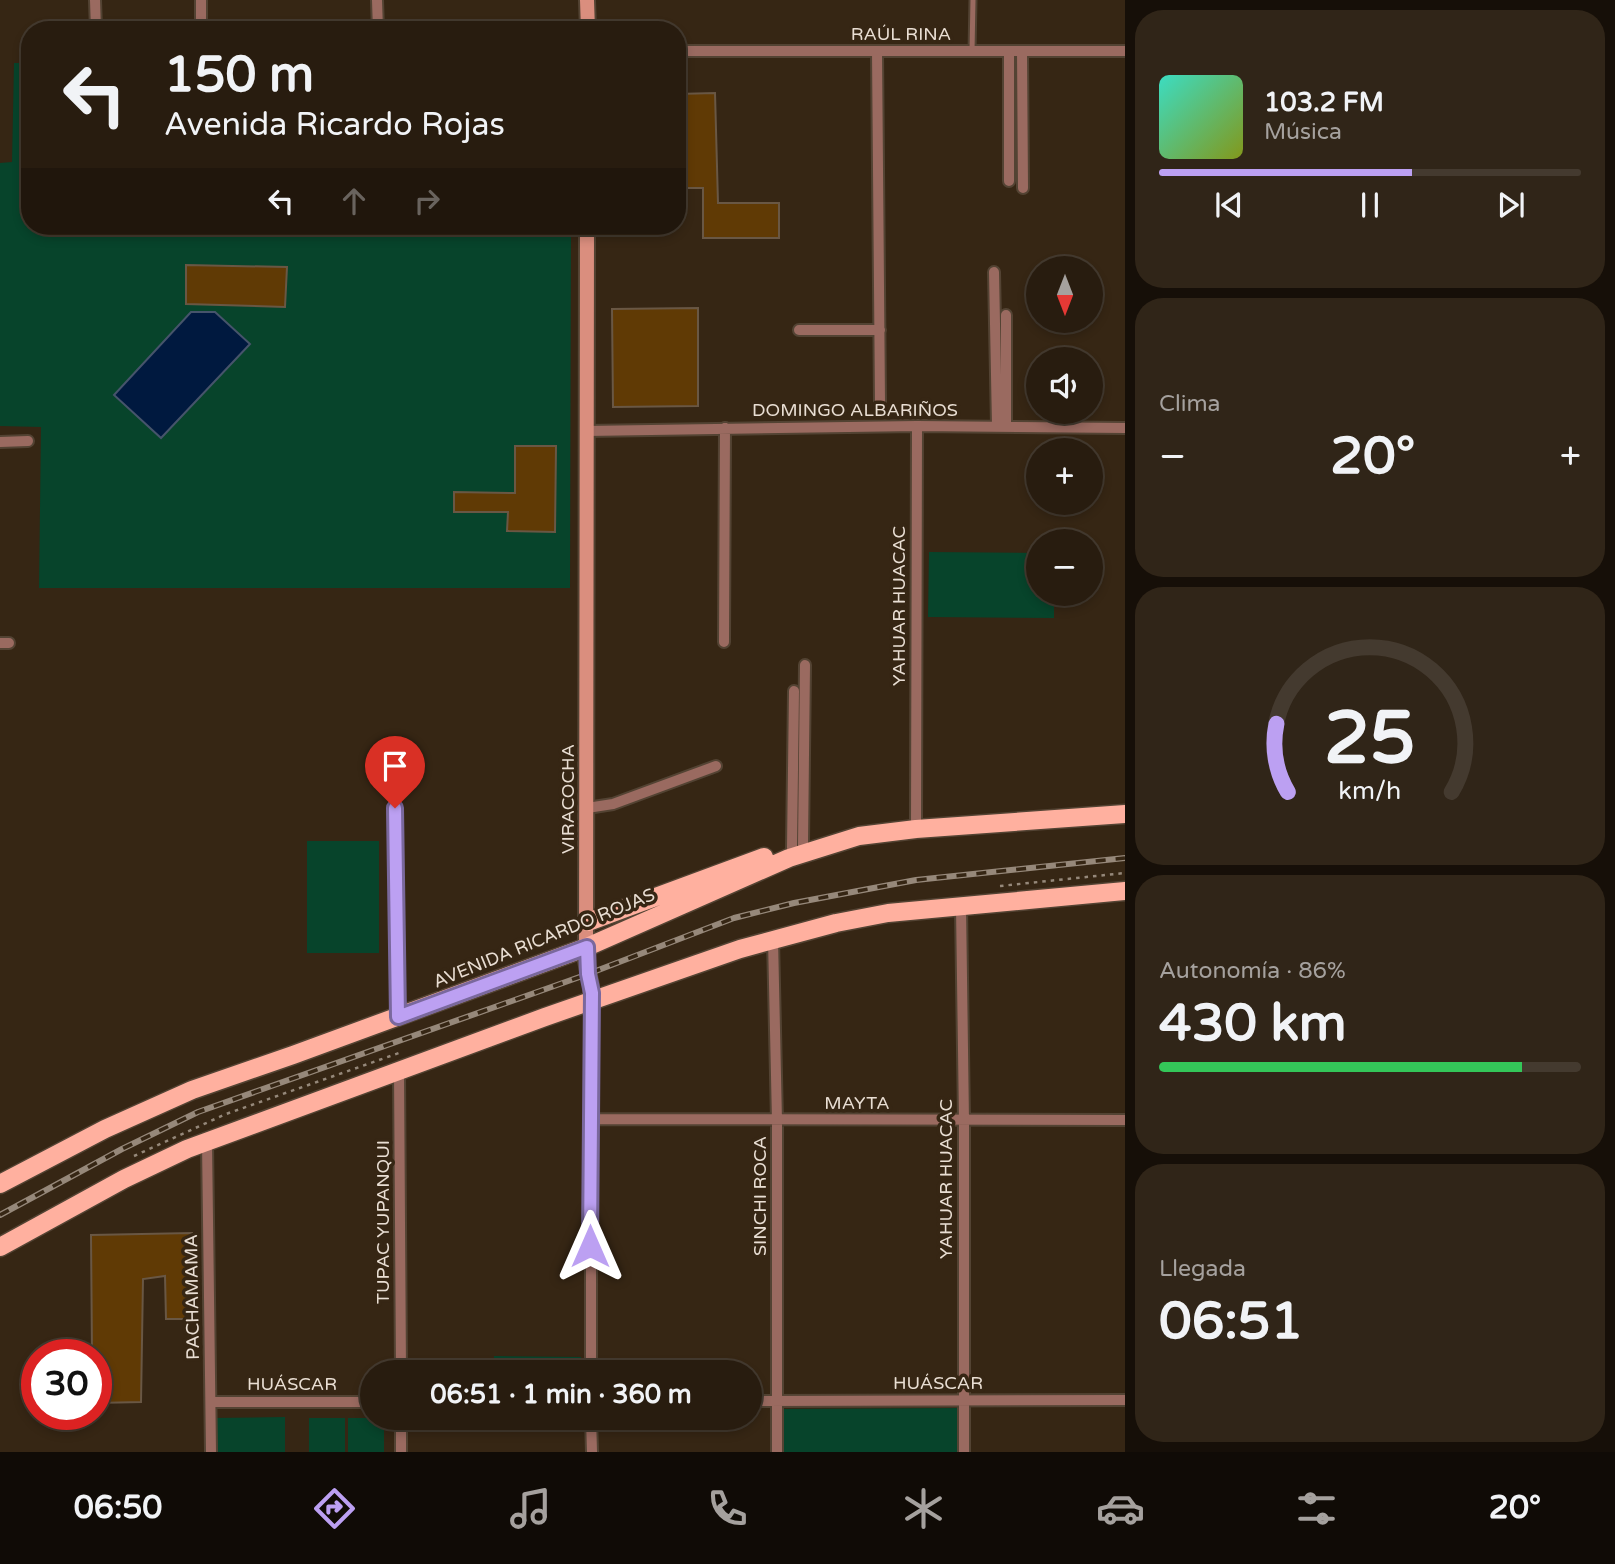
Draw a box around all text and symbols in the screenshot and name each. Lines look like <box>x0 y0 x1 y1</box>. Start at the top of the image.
street label: RAÚL RINA <box>851 23 951 45</box>
text: 150 m <box>164 46 314 105</box>
icon: left <box>49 49 140 140</box>
text: 103.2 FM <box>1264 87 1384 118</box>
text: Avenida Ricardo Rojas <box>164 106 505 144</box>
text: Música <box>1264 118 1342 146</box>
icon: left <box>262 182 300 220</box>
icon: ahead <box>335 182 373 220</box>
icon: right <box>408 182 446 220</box>
icon: previous <box>1210 186 1248 224</box>
icon: pause <box>1351 186 1389 224</box>
icon: next <box>1492 186 1530 224</box>
north arrow <box>1026 256 1102 332</box>
map controls <box>1026 256 1103 606</box>
button: sound <box>1026 347 1103 424</box>
text: Clima <box>1159 390 1220 418</box>
street label: DOMINGO ALBARIÑOS <box>752 399 958 421</box>
text: 20° <box>1330 425 1415 488</box>
text: − <box>1159 434 1186 480</box>
text: + <box>1560 434 1581 480</box>
button: + <box>1026 438 1103 515</box>
street label: YAHUAR HUACAC <box>888 526 910 686</box>
button: − <box>1026 529 1103 606</box>
text: 25 <box>1324 695 1416 783</box>
pin <box>365 736 425 808</box>
street label: VIRACOCHA <box>557 744 579 854</box>
icon: arrive <box>376 747 414 785</box>
text: km/h <box>1339 776 1401 806</box>
street label: AVENIDA RICARDO ROJAS <box>430 883 658 993</box>
text: Autonomía · 86% <box>1159 957 1346 985</box>
text: 430 km <box>1159 992 1347 1055</box>
street label: MAYTA <box>824 1092 890 1114</box>
street label: YAHUAR HUACAC <box>935 1099 957 1259</box>
street label: SINCHI ROCA <box>749 1136 771 1256</box>
street label: TUPAC YUPANQUI <box>372 1140 394 1304</box>
position arrow <box>553 1209 627 1283</box>
street label: PACHAMAMA <box>180 1234 204 1360</box>
text: Llegada <box>1159 1255 1246 1283</box>
text: 06:51 <box>1159 1290 1303 1353</box>
speed limit sign: 30 <box>21 1339 112 1430</box>
street label: HUÁSCAR <box>893 1372 983 1394</box>
street label: HUÁSCAR <box>247 1373 337 1395</box>
text: 06:51 · 1 min · 360 m <box>430 1379 692 1410</box>
icon: directions <box>310 1484 359 1533</box>
icon: music <box>506 1484 555 1533</box>
icon: phone <box>703 1484 752 1533</box>
icon: climate <box>899 1484 948 1533</box>
icon: car <box>1096 1484 1145 1533</box>
icon: filters <box>1292 1484 1341 1533</box>
text: 06:50 <box>74 1489 162 1527</box>
text: 20° <box>1489 1489 1541 1527</box>

